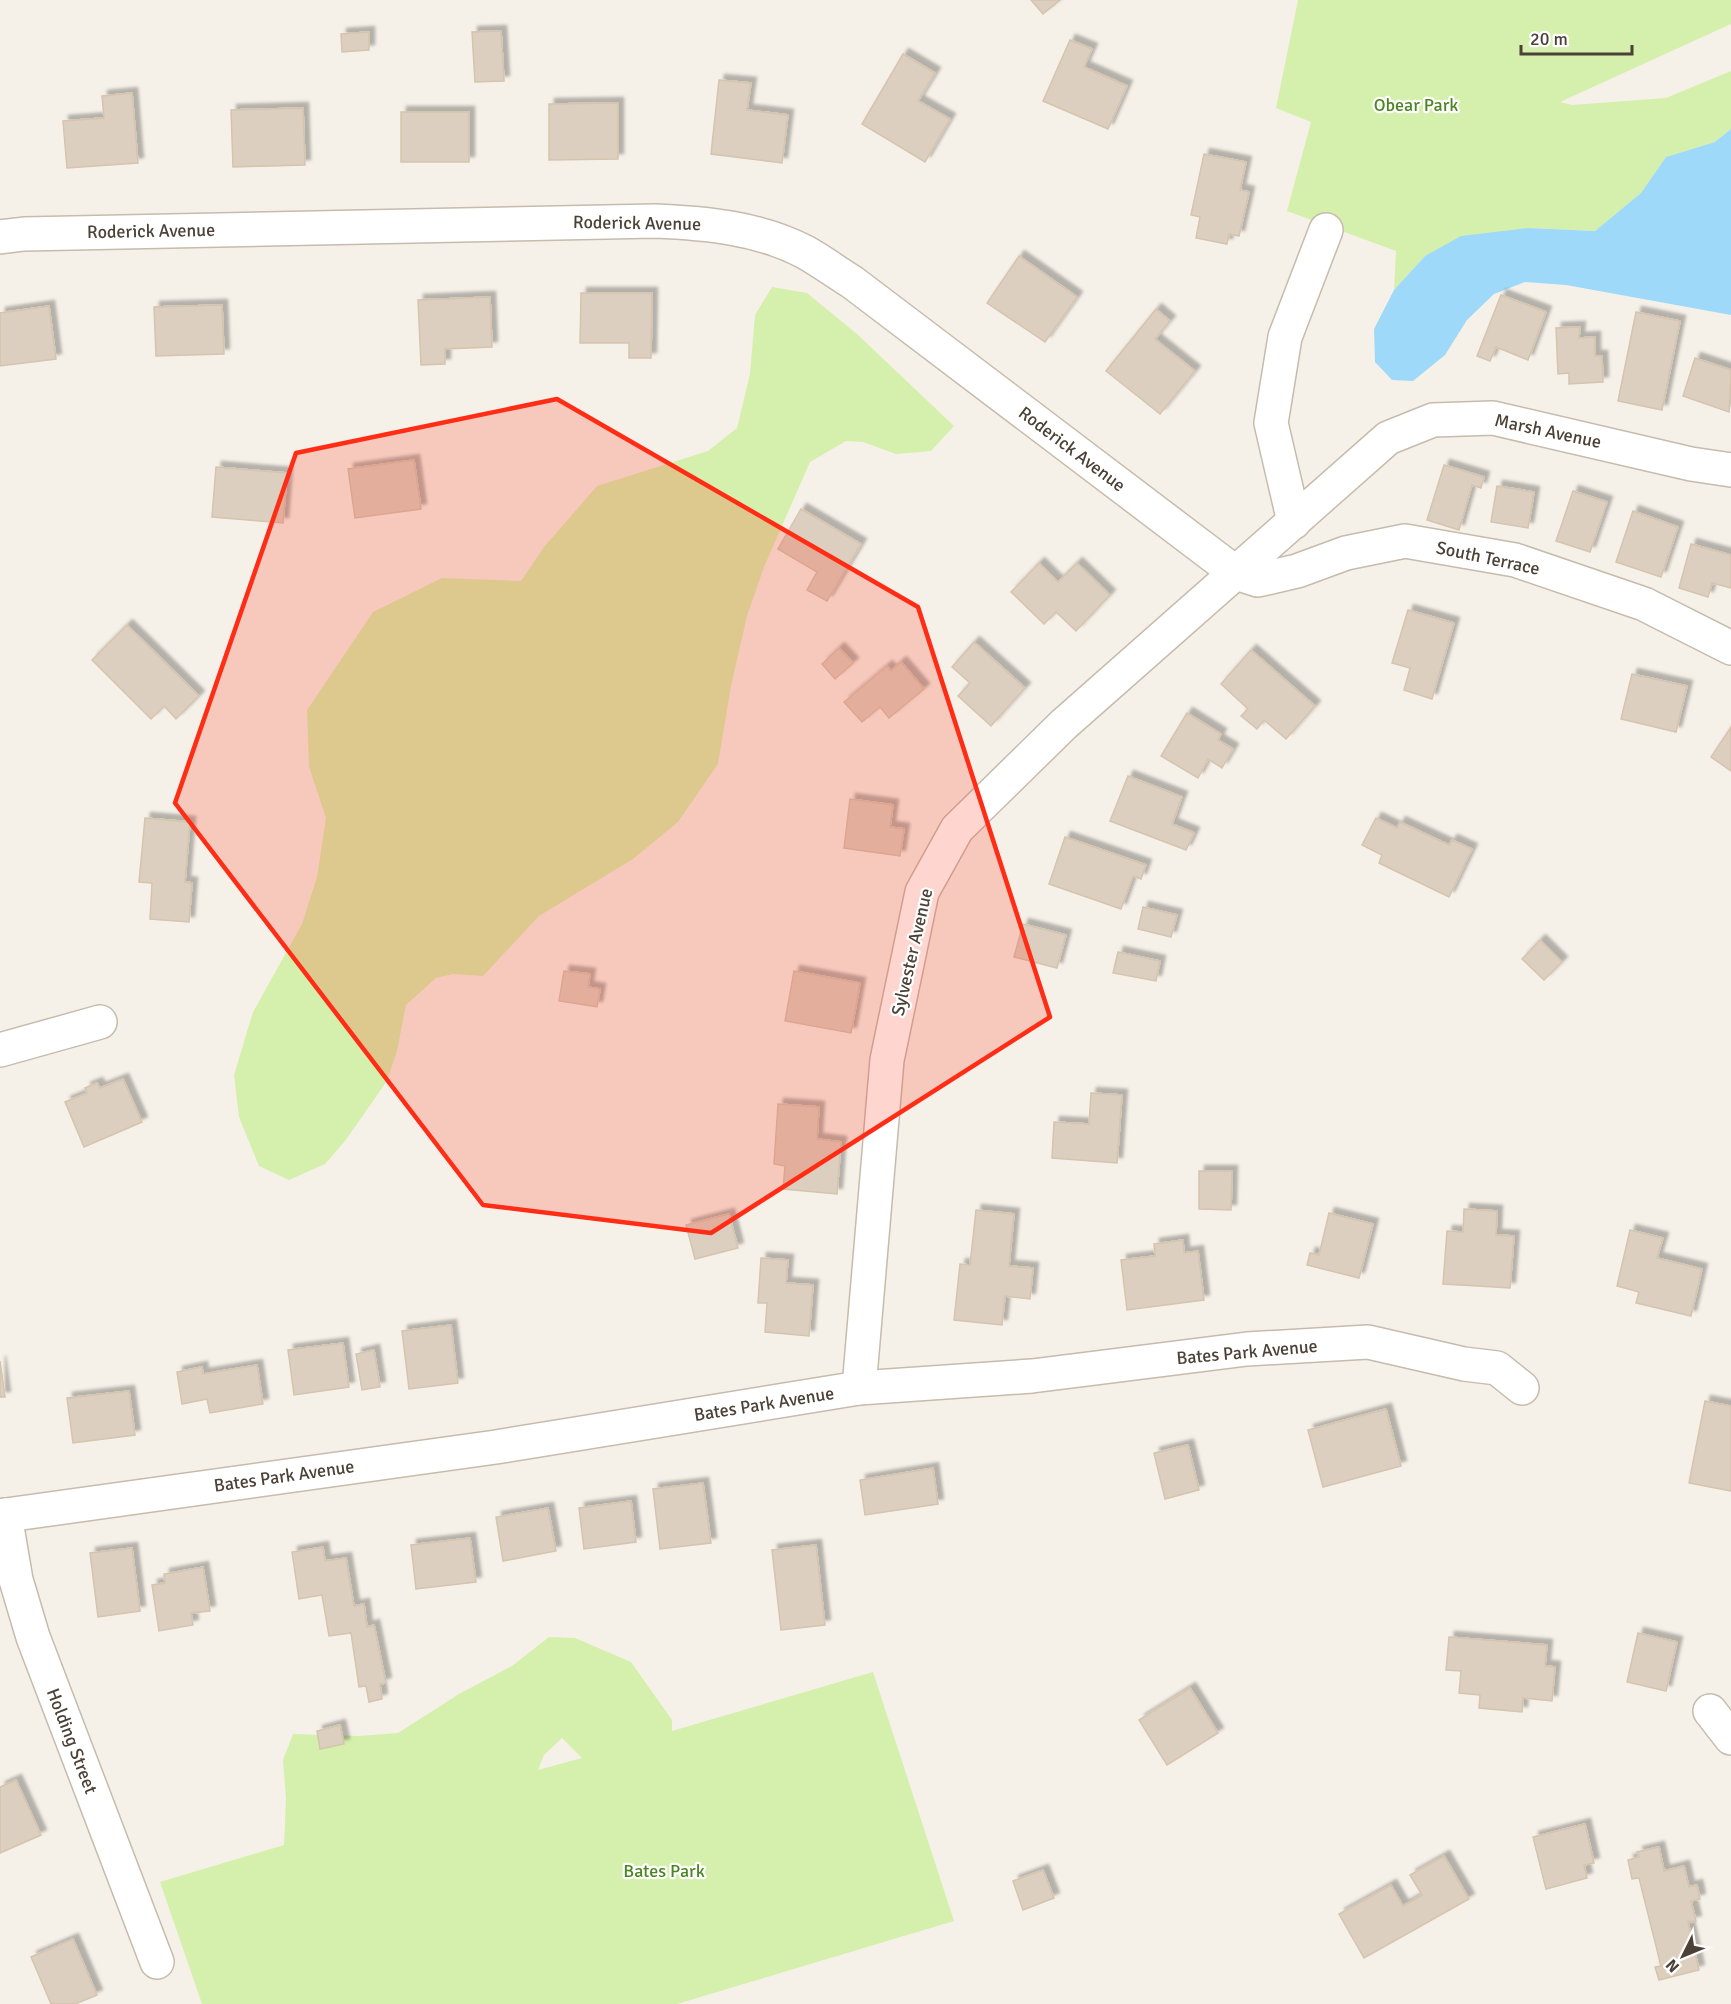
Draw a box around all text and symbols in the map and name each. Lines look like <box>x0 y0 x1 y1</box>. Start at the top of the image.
scale bar <box>1521 18 1632 56</box>
text: 20 m <box>1530 28 1568 50</box>
park label: Obear Park <box>1374 94 1458 116</box>
street label: Roderick Avenue <box>573 211 701 235</box>
street label: Roderick Avenue <box>87 219 215 243</box>
street label: Roderick Avenue <box>1014 402 1130 496</box>
street label: Marsh Avenue <box>1493 409 1603 453</box>
street label: South Terrace <box>1434 536 1542 580</box>
street label: Sylvester Avenue <box>887 886 937 1018</box>
street label: Bates Park Avenue <box>1175 1335 1319 1369</box>
street label: Bates Park Avenue <box>692 1382 836 1426</box>
street label: Bates Park Avenue <box>212 1455 356 1497</box>
street label: Holding Street <box>42 1685 102 1797</box>
park label: Bates Park <box>623 1860 705 1882</box>
north arrow <box>1653 1926 1713 1986</box>
text: N <box>1662 1955 1684 1976</box>

